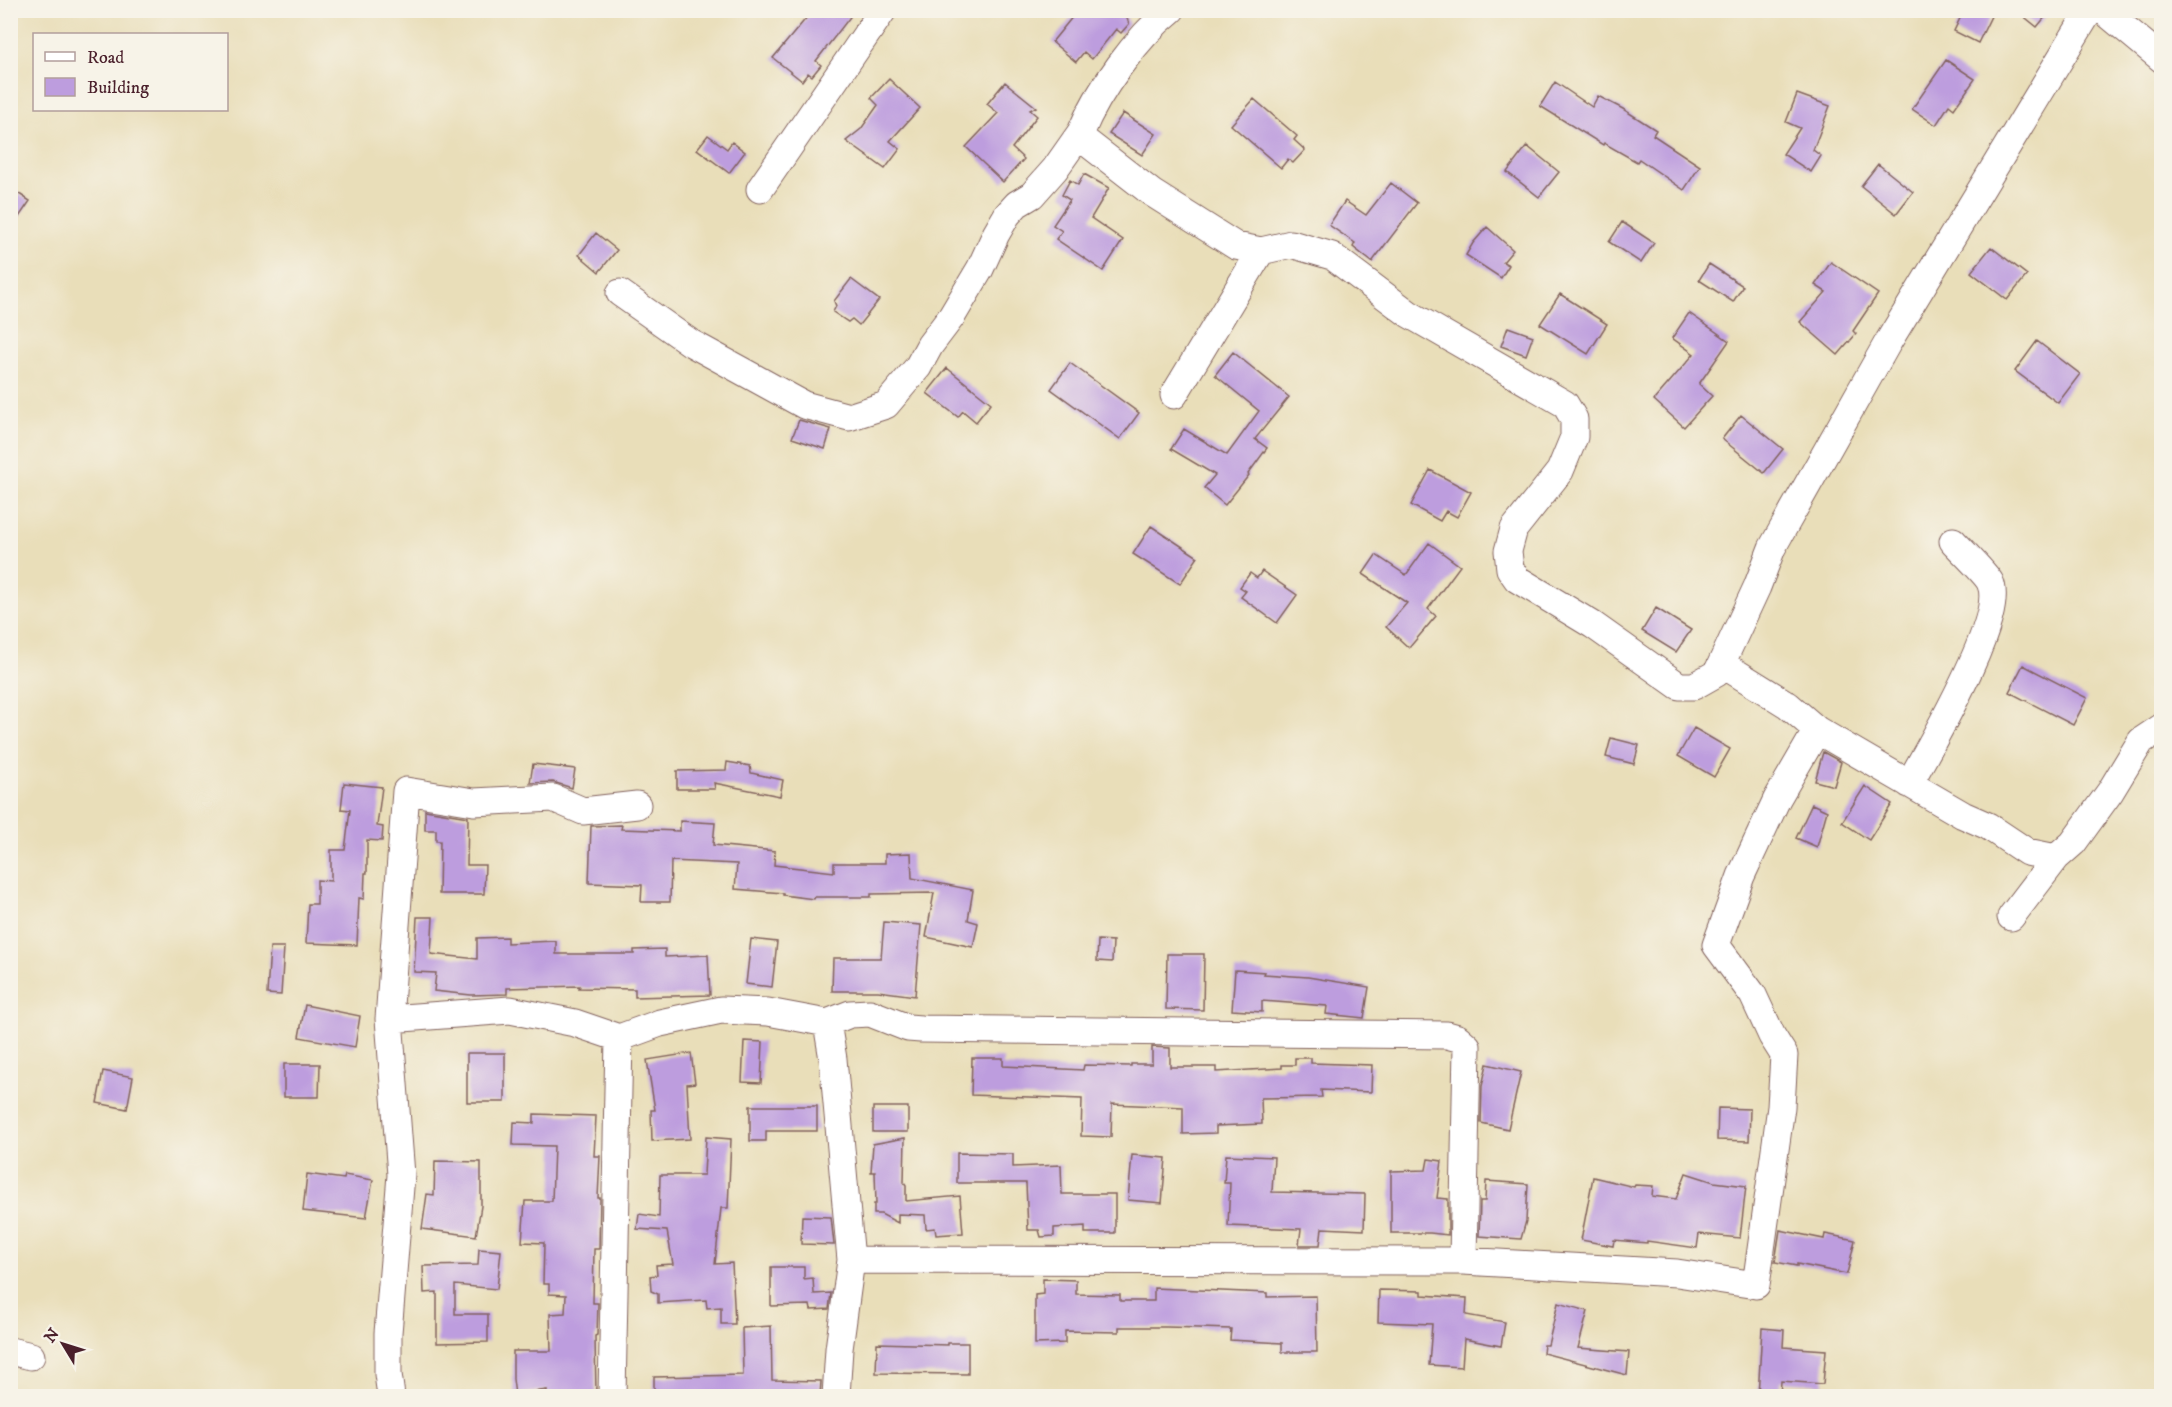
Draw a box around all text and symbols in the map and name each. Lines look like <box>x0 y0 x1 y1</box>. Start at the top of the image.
legend <box>33 33 228 111</box>
text: Road <box>87 47 124 69</box>
text: Building <box>87 77 149 99</box>
north arrow <box>33 1314 93 1374</box>
text: N <box>40 1324 64 1347</box>

